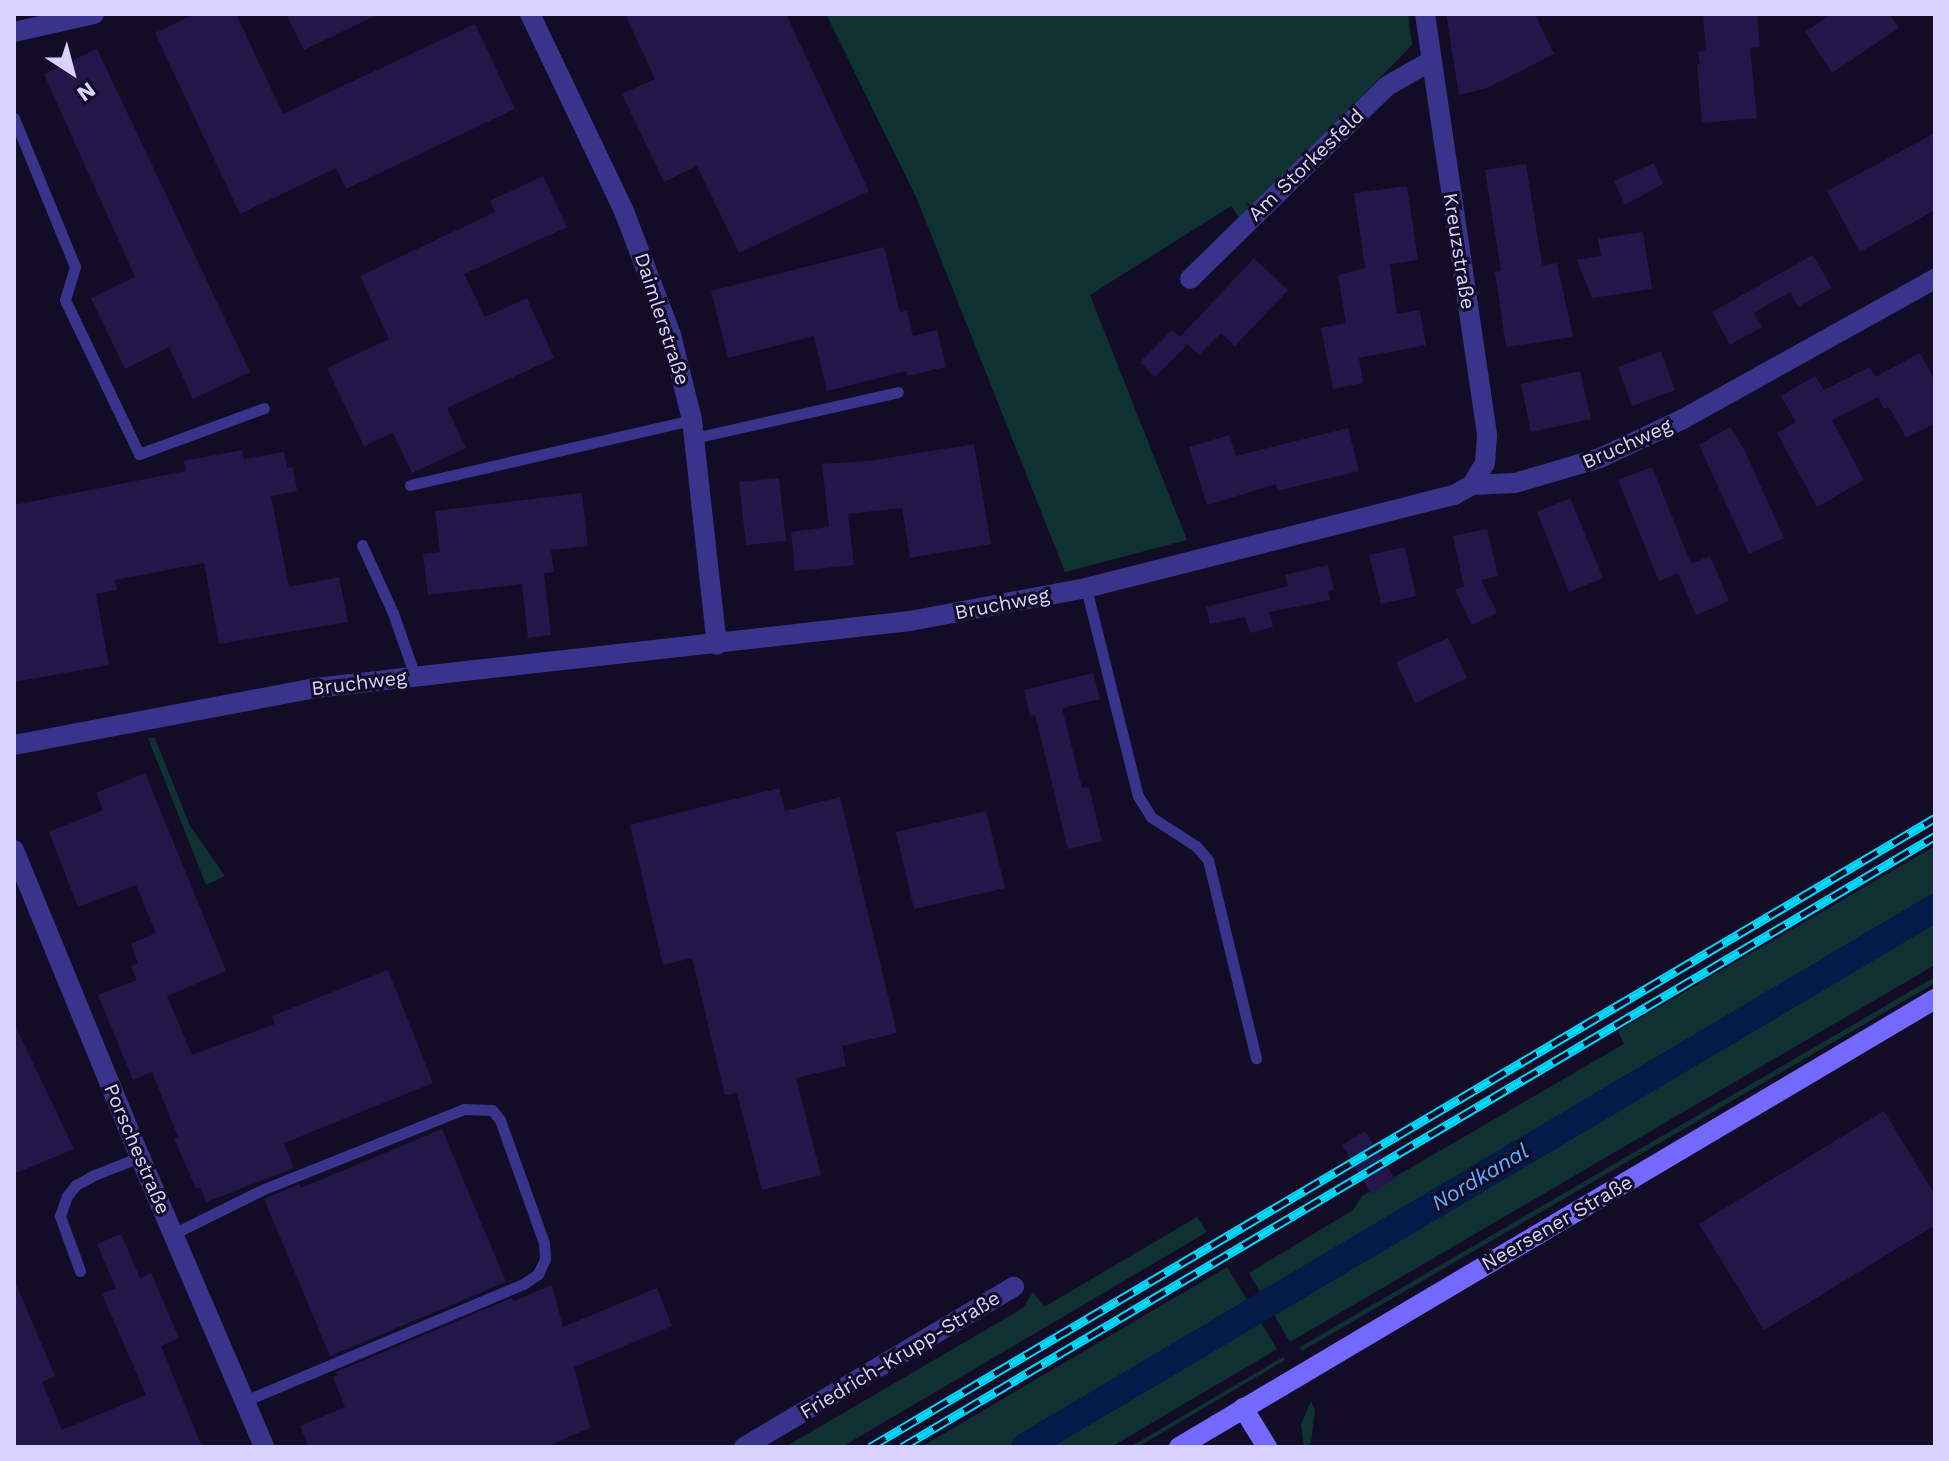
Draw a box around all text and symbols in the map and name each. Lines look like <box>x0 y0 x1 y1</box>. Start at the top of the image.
north arrow <box>32 32 112 112</box>
text: N <box>72 77 100 107</box>
street label: Am Storkesfeld <box>1243 104 1369 226</box>
street label: Kreuzstraße <box>1438 191 1480 311</box>
street label: Daimlerstraße <box>629 250 695 388</box>
street label: Bruchweg <box>1578 414 1676 474</box>
street label: Bruchweg <box>953 583 1051 625</box>
street label: Bruchweg <box>310 665 408 701</box>
street label: Porschestraße <box>99 1080 175 1218</box>
water label: Nordkanal <box>1427 1138 1533 1216</box>
street label: Neersener Straße <box>1477 1170 1637 1276</box>
street label: Friedrich-Krupp-Straße <box>796 1286 1004 1424</box>

